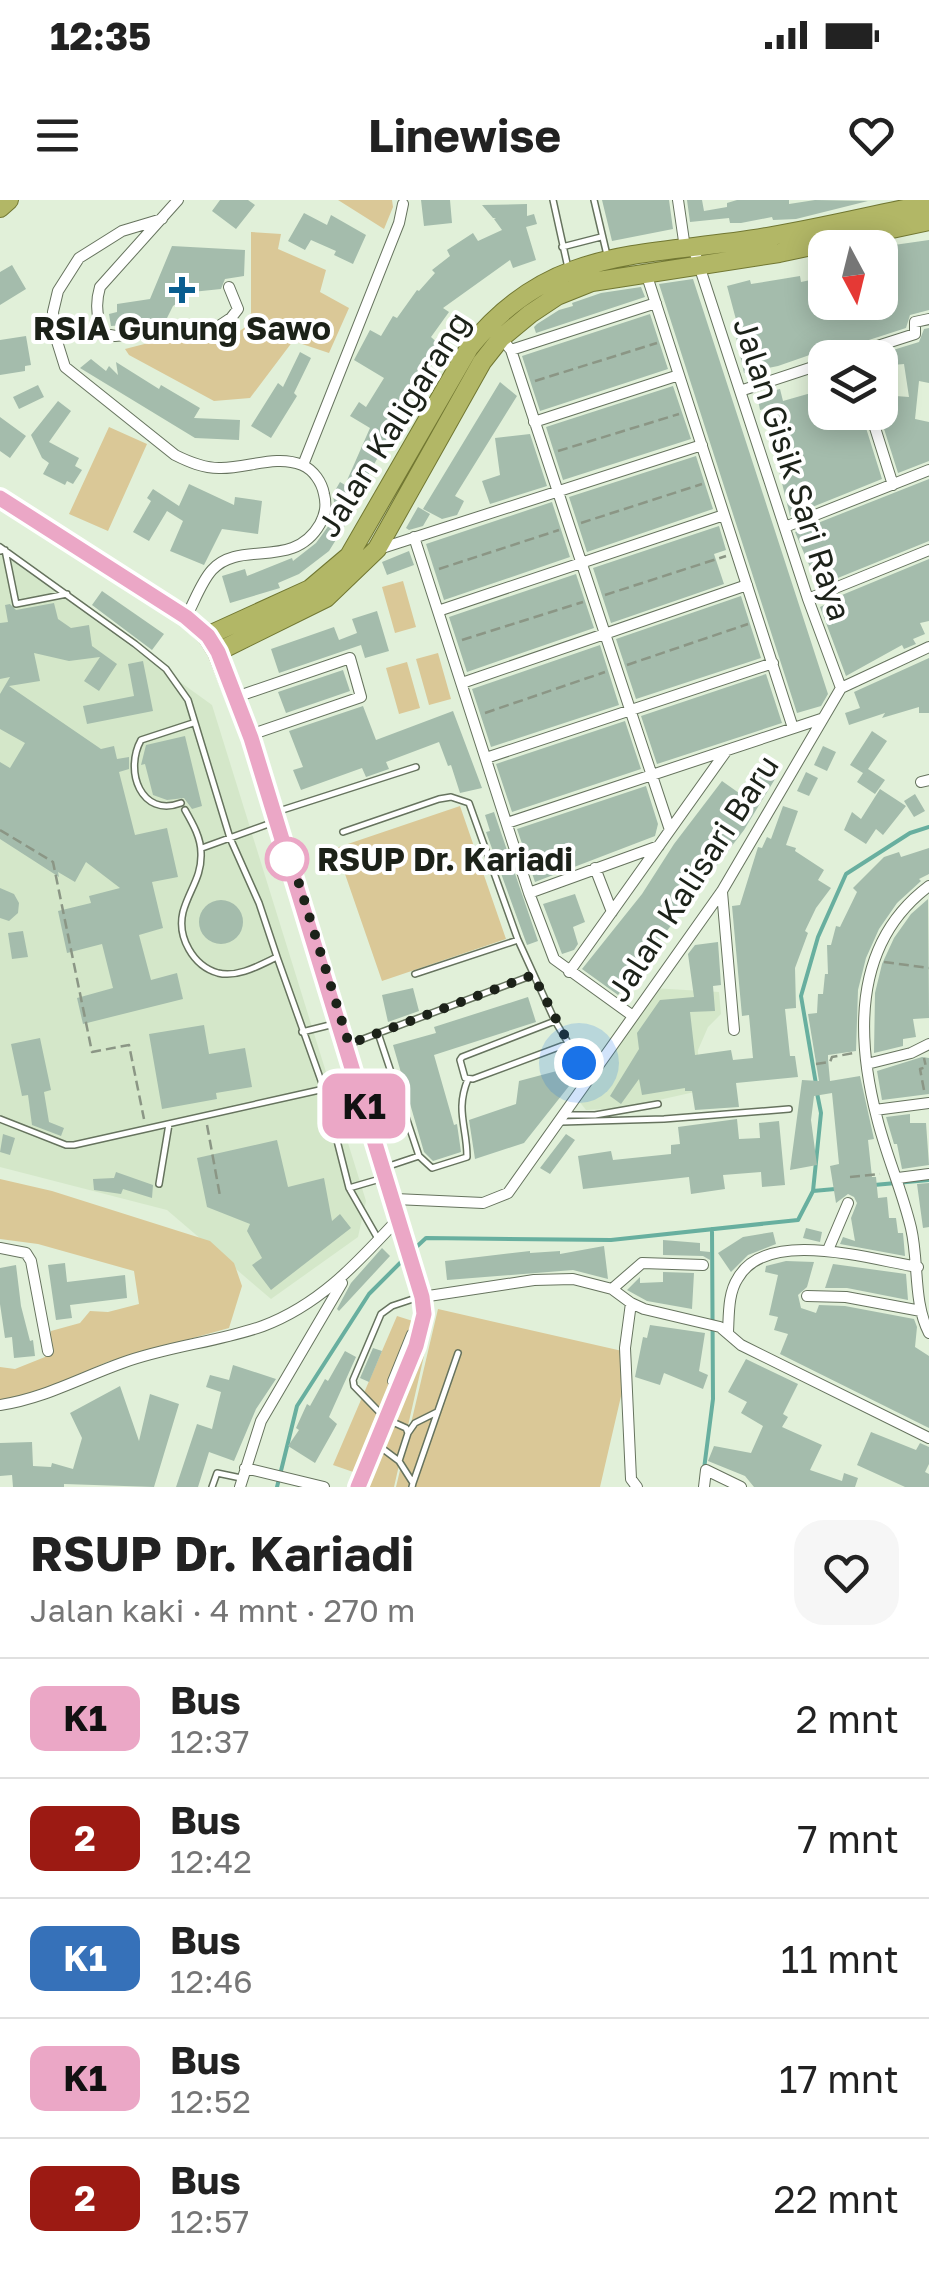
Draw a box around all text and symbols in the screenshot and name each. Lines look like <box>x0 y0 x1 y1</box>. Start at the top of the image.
text: 12:35 <box>50 13 151 58</box>
icon: menu <box>30 108 85 163</box>
text: Linewise <box>368 108 561 162</box>
icon: heart <box>844 108 899 163</box>
north arrow <box>808 230 898 320</box>
map controls <box>808 230 898 430</box>
marker: RSIA Gunung Sawo <box>169 277 195 303</box>
street label: Jalan Kaligarang <box>309 305 477 543</box>
place label: RSIA Gunung Sawo <box>33 309 331 347</box>
street label: Jalan Gisik Sari Raya <box>726 313 860 625</box>
button: layers <box>808 340 898 430</box>
street label: Jalan Kalisari Baru <box>598 748 786 1008</box>
marker: RSUP Dr. Kariadi <box>266 838 308 880</box>
place label: RSUP Dr. Kariadi <box>317 840 573 878</box>
your location <box>554 1038 604 1088</box>
line badge: K1 <box>319 1074 409 1138</box>
text: K1 <box>342 1085 386 1127</box>
button: heart <box>794 1520 899 1625</box>
text: RSUP Dr. Kariadi <box>30 1524 414 1582</box>
text: Jalan kaki · 4 mnt · 270 m <box>30 1591 415 1629</box>
text: Bus <box>170 1677 241 1722</box>
text: 2 mnt <box>796 1696 899 1741</box>
text: K1 <box>63 1697 107 1739</box>
text: 12:37 <box>170 1722 249 1760</box>
text: Bus <box>170 1797 241 1842</box>
text: 7 mnt <box>798 1816 899 1861</box>
text: 2 <box>74 1817 96 1859</box>
text: 12:42 <box>170 1842 252 1880</box>
text: Bus <box>170 1917 241 1962</box>
text: 11 mnt <box>781 1936 899 1981</box>
text: K1 <box>63 1937 107 1979</box>
text: 12:46 <box>170 1962 253 2000</box>
text: Bus <box>170 2037 241 2082</box>
text: 17 mnt <box>779 2056 899 2101</box>
text: K1 <box>63 2057 107 2099</box>
text: 12:52 <box>170 2082 251 2120</box>
text: Bus <box>170 2157 241 2202</box>
text: 22 mnt <box>774 2176 899 2221</box>
text: 2 <box>74 2177 96 2219</box>
text: 12:57 <box>170 2202 249 2240</box>

